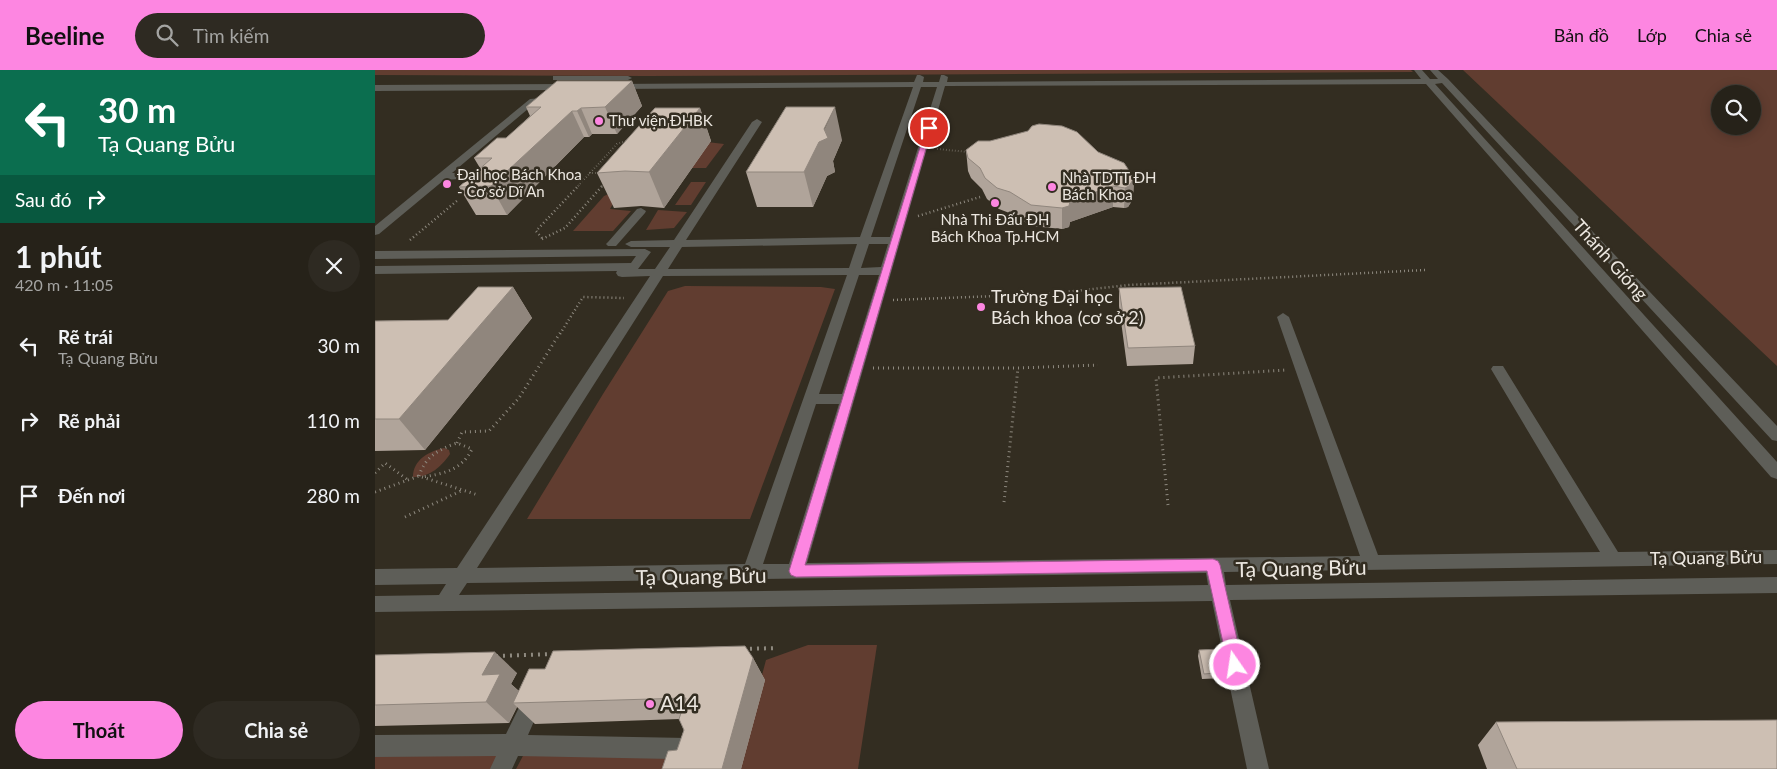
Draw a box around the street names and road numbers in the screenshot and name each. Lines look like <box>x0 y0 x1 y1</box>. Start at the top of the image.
street label: Thánh Gióng <box>1569 214 1653 304</box>
street label: Tạ Quang Bửu <box>1650 545 1762 569</box>
street label: Tạ Quang Bửu <box>1235 554 1367 581</box>
street label: Tạ Quang Bửu <box>635 562 767 589</box>

